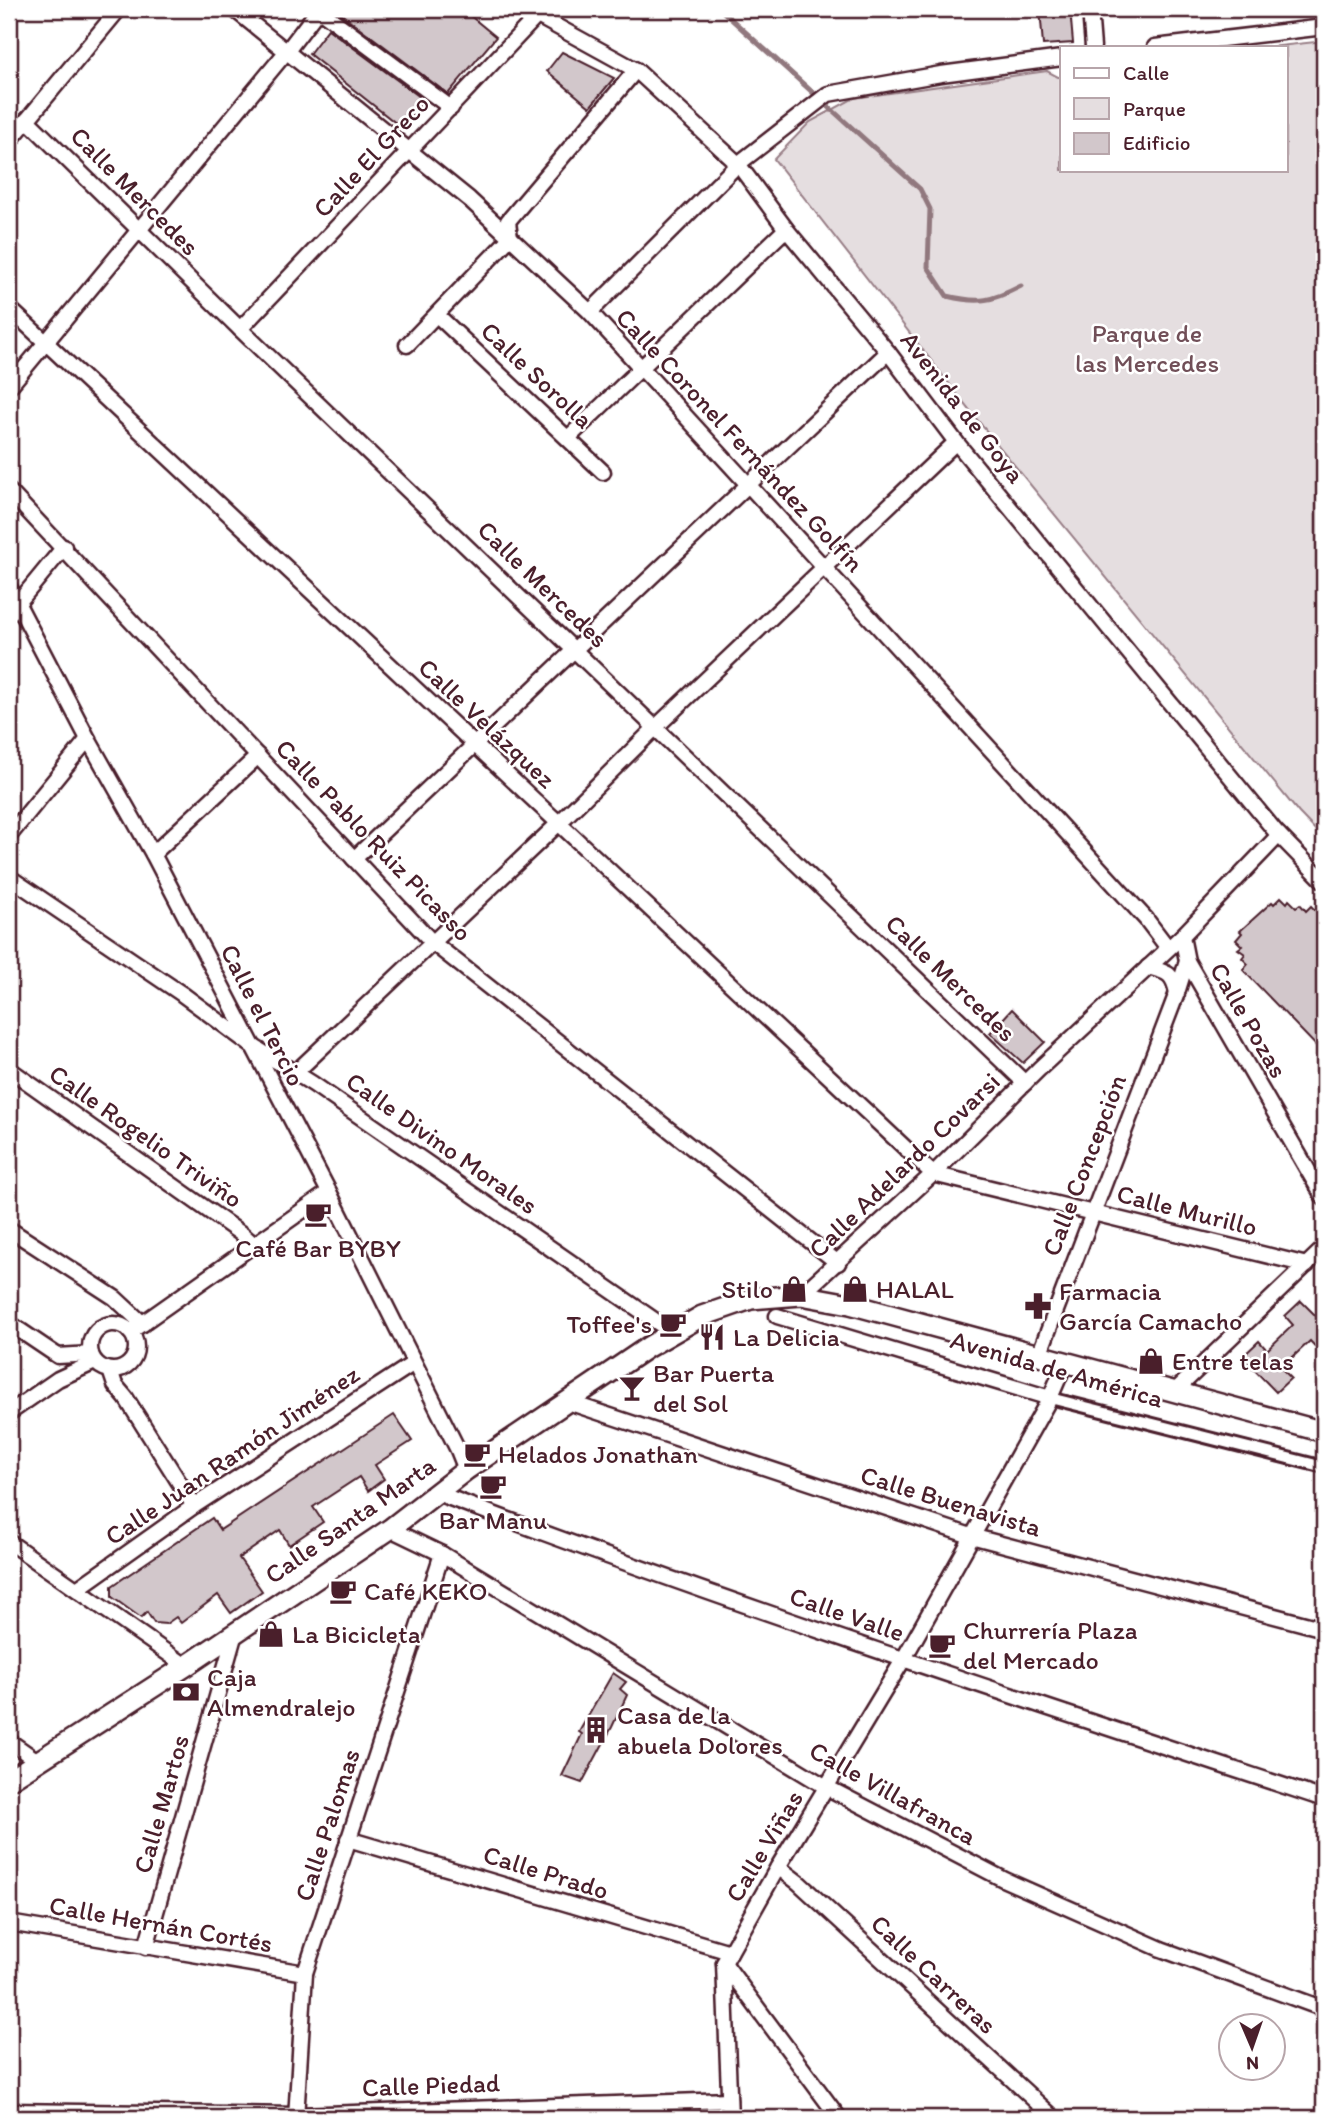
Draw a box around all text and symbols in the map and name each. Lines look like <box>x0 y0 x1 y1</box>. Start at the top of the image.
legend <box>1060 46 1288 172</box>
text: Calle <box>1123 60 1169 85</box>
street label: Calle El Greco <box>306 88 436 224</box>
text: Parque <box>1123 96 1186 121</box>
street label: Calle Mercedes <box>64 120 206 262</box>
text: Edificio <box>1123 130 1191 155</box>
street label: Calle Coronel Fernández Golfín <box>609 301 871 579</box>
street label: Calle Sorolla <box>474 315 600 435</box>
park label: Parque de las Mercedes <box>1075 317 1219 379</box>
street label: Avenida de Goya <box>894 325 1033 490</box>
street label: Calle Mercedes <box>471 514 615 654</box>
street label: Calle Velázquez <box>412 651 562 795</box>
street label: Calle Pablo Ruiz Picasso <box>269 732 479 948</box>
street label: Calle Mercedes <box>879 908 1023 1048</box>
street label: Calle el Tercio <box>213 939 313 1091</box>
street label: Calle Pozas <box>1203 956 1295 1084</box>
street label: Calle Rogelio Triviño <box>43 1057 249 1215</box>
street label: Calle Divino Morales <box>340 1065 544 1221</box>
street label: Calle Adelardo Covarsi <box>802 1065 1006 1265</box>
street label: Calle Concepción <box>1035 1069 1133 1260</box>
street label: Calle Murillo <box>1113 1177 1261 1243</box>
cafe icon: Café Bar BYBY <box>303 1199 333 1229</box>
place label: Café Bar BYBY <box>235 1232 401 1264</box>
place label: Stilo <box>721 1273 773 1305</box>
place label: HALAL <box>876 1273 954 1305</box>
shop icon: Stilo <box>779 1274 809 1304</box>
shop icon: HALAL <box>840 1274 870 1304</box>
place label: Farmacia García Camacho <box>1059 1275 1242 1337</box>
pharmacy icon: Farmacia García Camacho <box>1023 1291 1053 1321</box>
place label: Toffee's <box>566 1308 652 1340</box>
cafe icon: Toffee's <box>658 1309 688 1339</box>
place label: La Delicia <box>733 1321 840 1353</box>
restaurant icon: La Delicia <box>697 1322 727 1352</box>
street label: Avenida de América <box>947 1323 1168 1415</box>
place label: Entre telas <box>1172 1345 1294 1377</box>
shop icon: Entre telas <box>1136 1346 1166 1376</box>
place label: Bar Puerta del Sol <box>653 1357 775 1419</box>
street label: Calle Juan Ramón Jiménez <box>99 1358 365 1552</box>
bar icon: Bar Puerta del Sol <box>617 1373 647 1403</box>
place label: Helados Jonathan <box>498 1438 698 1470</box>
cafe icon: Helados Jonathan <box>462 1439 492 1469</box>
street label: Calle Santa Marta <box>258 1449 442 1591</box>
street label: Calle Buenavista <box>857 1458 1046 1544</box>
cafe icon: Bar Manu <box>478 1471 508 1501</box>
place label: Bar Manu <box>439 1504 547 1536</box>
place label: Café KEKO <box>364 1575 488 1607</box>
cafe icon: Café KEKO <box>328 1576 358 1606</box>
street label: Calle Valle <box>785 1579 909 1649</box>
place label: Churrería Plaza del Mercado <box>963 1614 1138 1676</box>
place label: La Bicicleta <box>292 1618 421 1650</box>
shop icon: La Bicicleta <box>256 1619 286 1649</box>
cafe icon: Churrería Plaza del Mercado <box>927 1630 957 1660</box>
place label: Caja Almendralejo <box>207 1661 356 1723</box>
bank icon: Caja Almendralejo <box>171 1677 201 1707</box>
place label: Casa de la abuela Dolores <box>617 1699 783 1761</box>
building icon: Casa de la abuela Dolores <box>581 1715 611 1745</box>
street label: Calle Martos <box>126 1731 196 1877</box>
street label: Calle Villafranca <box>804 1734 983 1852</box>
street label: Calle Palomas <box>287 1745 367 1905</box>
street label: Calle Viñas <box>718 1784 810 1908</box>
street label: Calle Prado <box>479 1838 613 1906</box>
street label: Calle Hernán Cortés <box>47 1889 275 1959</box>
street label: Calle Carreras <box>864 1907 1004 2041</box>
north arrow <box>1218 2011 1288 2082</box>
text: N <box>1246 2052 1259 2075</box>
street label: Calle Piedad <box>361 2067 501 2103</box>

